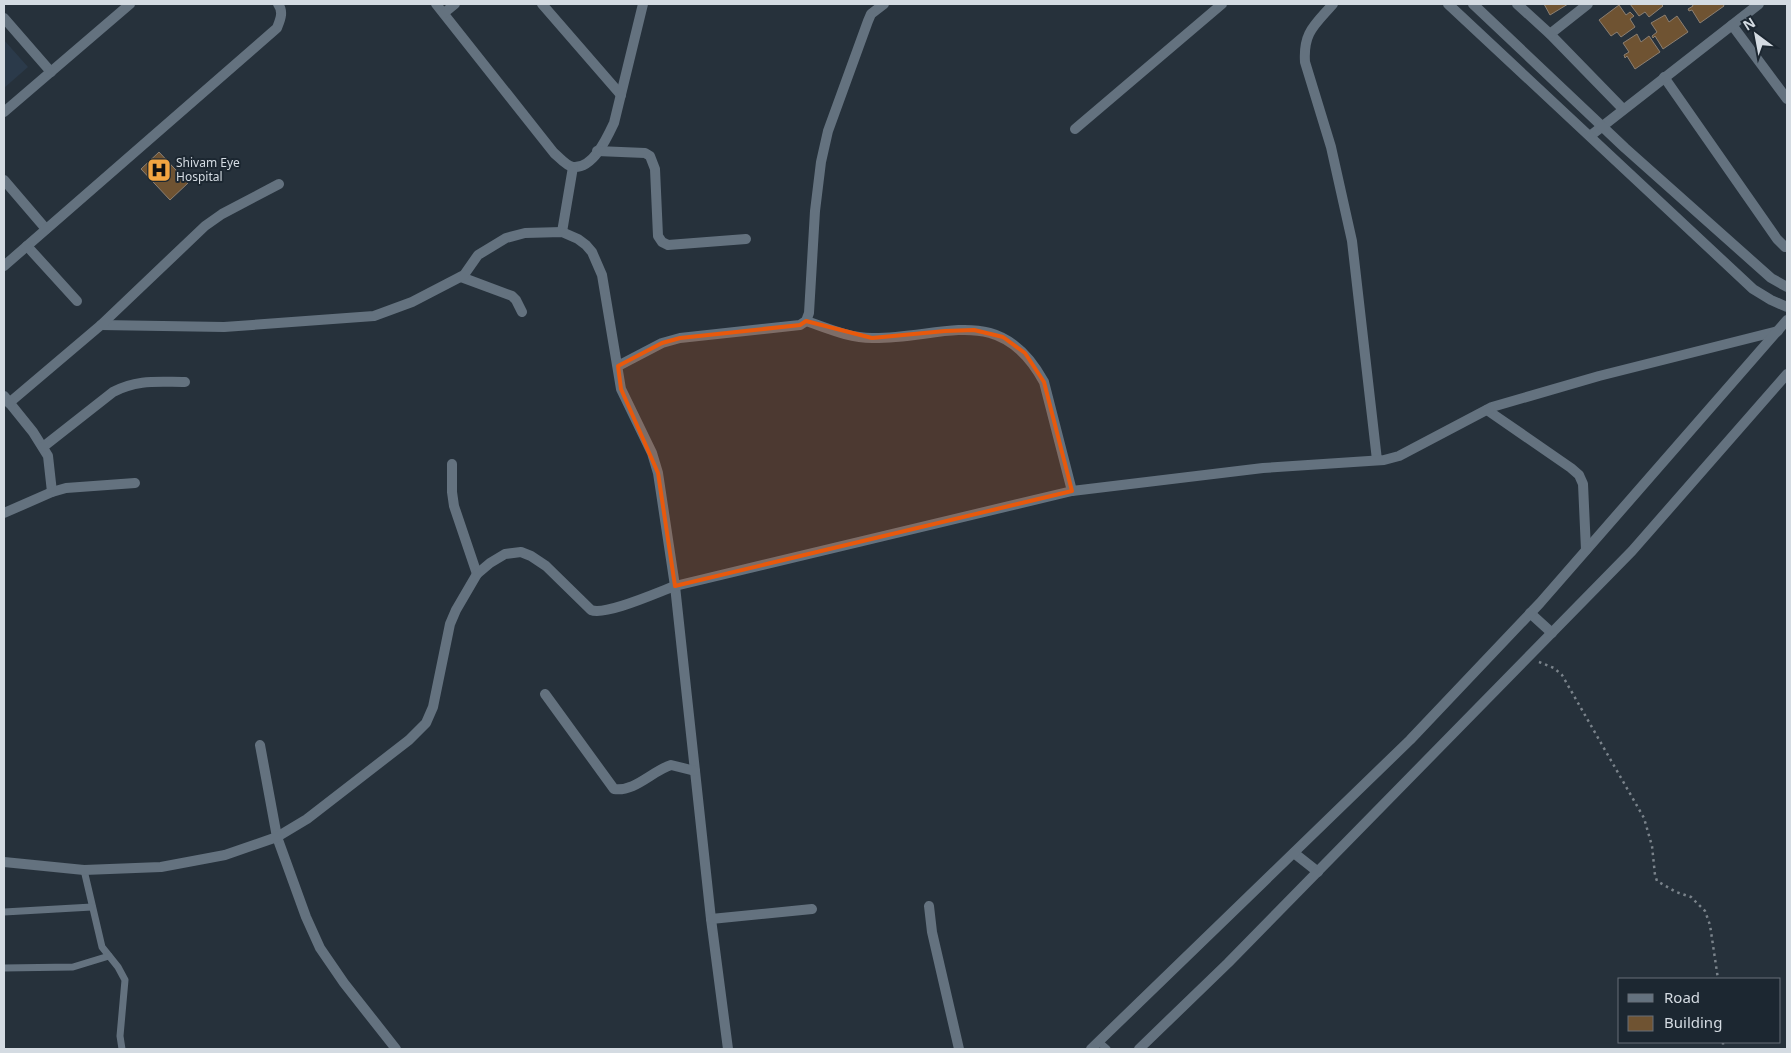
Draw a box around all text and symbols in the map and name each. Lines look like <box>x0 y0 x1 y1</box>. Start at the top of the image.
north arrow <box>1731 10 1781 60</box>
text: N <box>1739 12 1759 35</box>
place label: Shivam Eye Hospital <box>176 154 240 185</box>
hospital icon: Shivam Eye Hospital <box>146 157 172 183</box>
legend <box>1618 978 1781 1043</box>
text: Road <box>1664 987 1700 1007</box>
text: Building <box>1664 1012 1722 1032</box>

